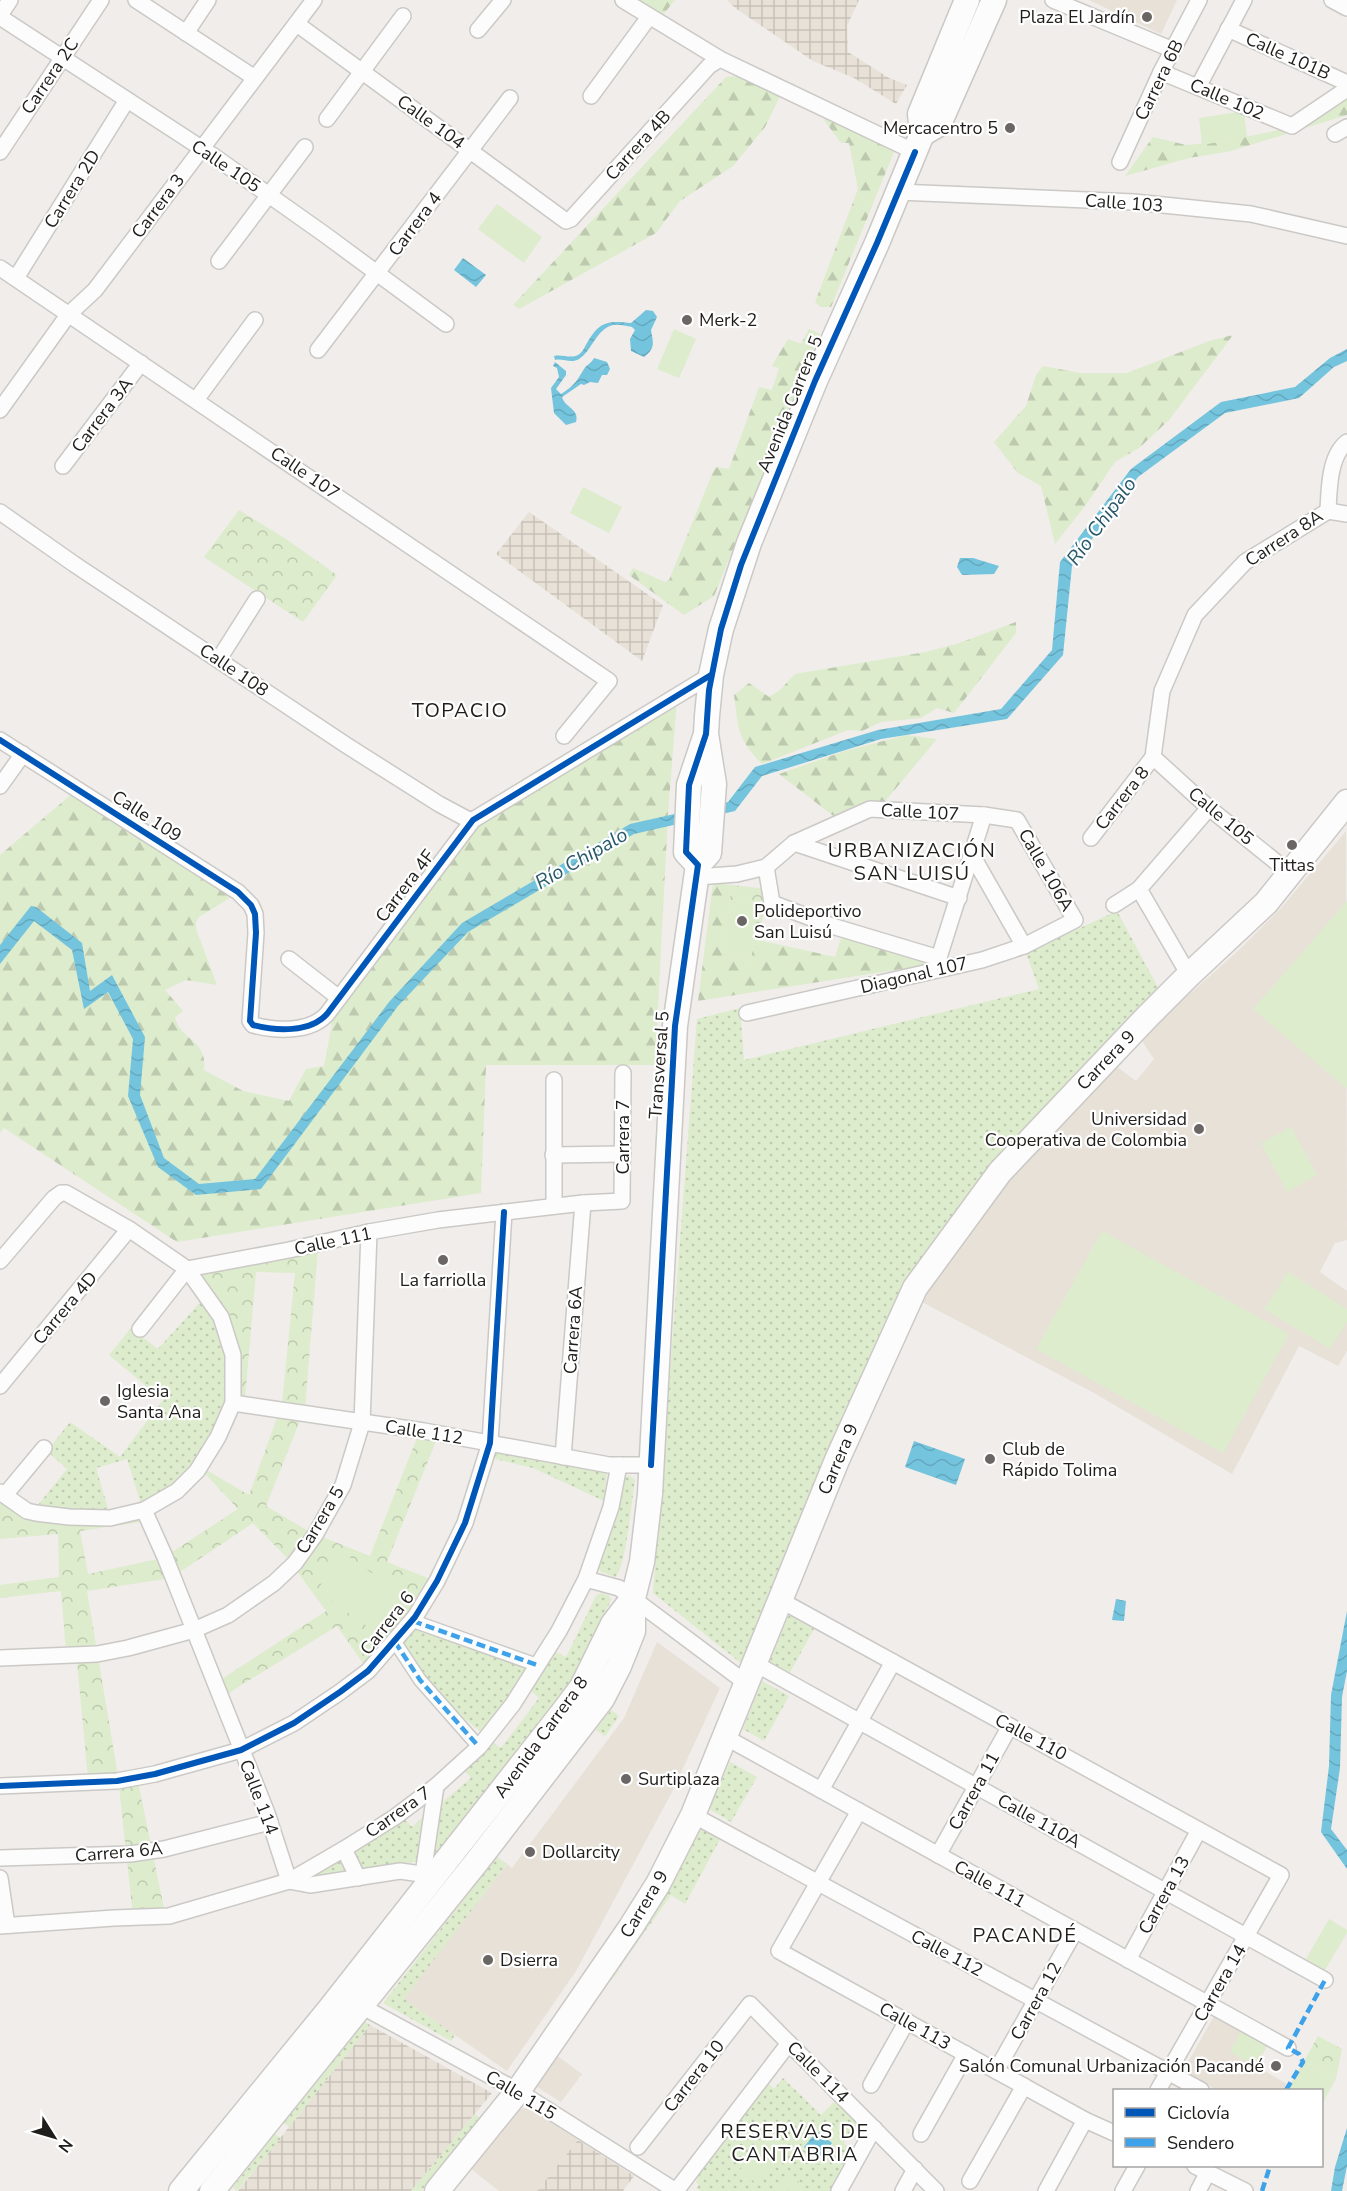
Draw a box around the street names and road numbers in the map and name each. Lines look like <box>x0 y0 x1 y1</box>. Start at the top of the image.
street label: Calle 101B <box>1242 27 1334 85</box>
street label: Carrera 2C <box>16 33 84 119</box>
street label: Carrera 6B <box>1129 36 1189 124</box>
street label: Calle 102 <box>1186 73 1268 125</box>
street label: Calle 104 <box>392 89 470 155</box>
street label: Carrera 4B <box>600 105 676 185</box>
street label: Calle 105 <box>187 134 265 198</box>
street label: Carrera 2D <box>38 145 106 233</box>
street label: Carrera 3 <box>126 169 190 243</box>
street label: Carrera 4 <box>383 187 447 261</box>
street label: Calle 103 <box>1084 188 1164 218</box>
street label: Avenida Carrera 5 <box>752 332 828 476</box>
street label: Carrera 3A <box>66 373 138 457</box>
street label: Calle 107 <box>266 441 344 505</box>
street label: Carrera 8A <box>1240 504 1328 572</box>
street label: Calle 108 <box>195 638 273 702</box>
street label: Carrera 8 <box>1089 761 1155 835</box>
street label: Calle 105 <box>1183 782 1259 850</box>
street label: Calle 109 <box>108 785 186 847</box>
street label: Calle 107 <box>880 798 960 826</box>
street label: Calle 106A <box>1013 824 1079 916</box>
street label: Carrera 4F <box>370 845 440 927</box>
street label: Diagonal 107 <box>858 951 970 999</box>
street label: Transversal 5 <box>643 1010 675 1120</box>
street label: Carrera 9 <box>1071 1025 1141 1095</box>
street label: Carrera 7 <box>611 1099 635 1175</box>
street label: Calle 111 <box>292 1221 374 1261</box>
street label: Carrera 4D <box>27 1266 103 1350</box>
street label: Carrera 6A <box>558 1285 588 1375</box>
street label: Calle 112 <box>383 1414 465 1450</box>
street label: Carrera 9 <box>812 1420 864 1498</box>
street label: Carrera 5 <box>290 1482 350 1558</box>
street label: Carrera 6 <box>354 1586 420 1660</box>
street label: Avenida Carrera 8 <box>489 1671 593 1803</box>
street label: Calle 110 <box>991 1708 1071 1766</box>
street label: Carrera 11 <box>943 1748 1005 1834</box>
street label: Calle 114 <box>234 1756 284 1838</box>
street label: Carrera 7 <box>360 1781 436 1843</box>
street label: Calle 110A <box>993 1788 1085 1854</box>
street label: Carrera 6A <box>74 1836 164 1868</box>
street label: Carrera 13 <box>1133 1852 1195 1938</box>
street label: Calle 111 <box>950 1854 1030 1914</box>
street label: Carrera 9 <box>614 1866 674 1942</box>
street label: Calle 112 <box>907 1924 987 1982</box>
street label: Carrera 14 <box>1188 1940 1252 2026</box>
street label: Carrera 12 <box>1005 1958 1067 2044</box>
street label: Calle 113 <box>875 1996 955 2056</box>
street label: Carrera 10 <box>658 2035 730 2117</box>
street label: Calle 114 <box>782 2036 854 2108</box>
street label: Calle 115 <box>481 2064 561 2126</box>

